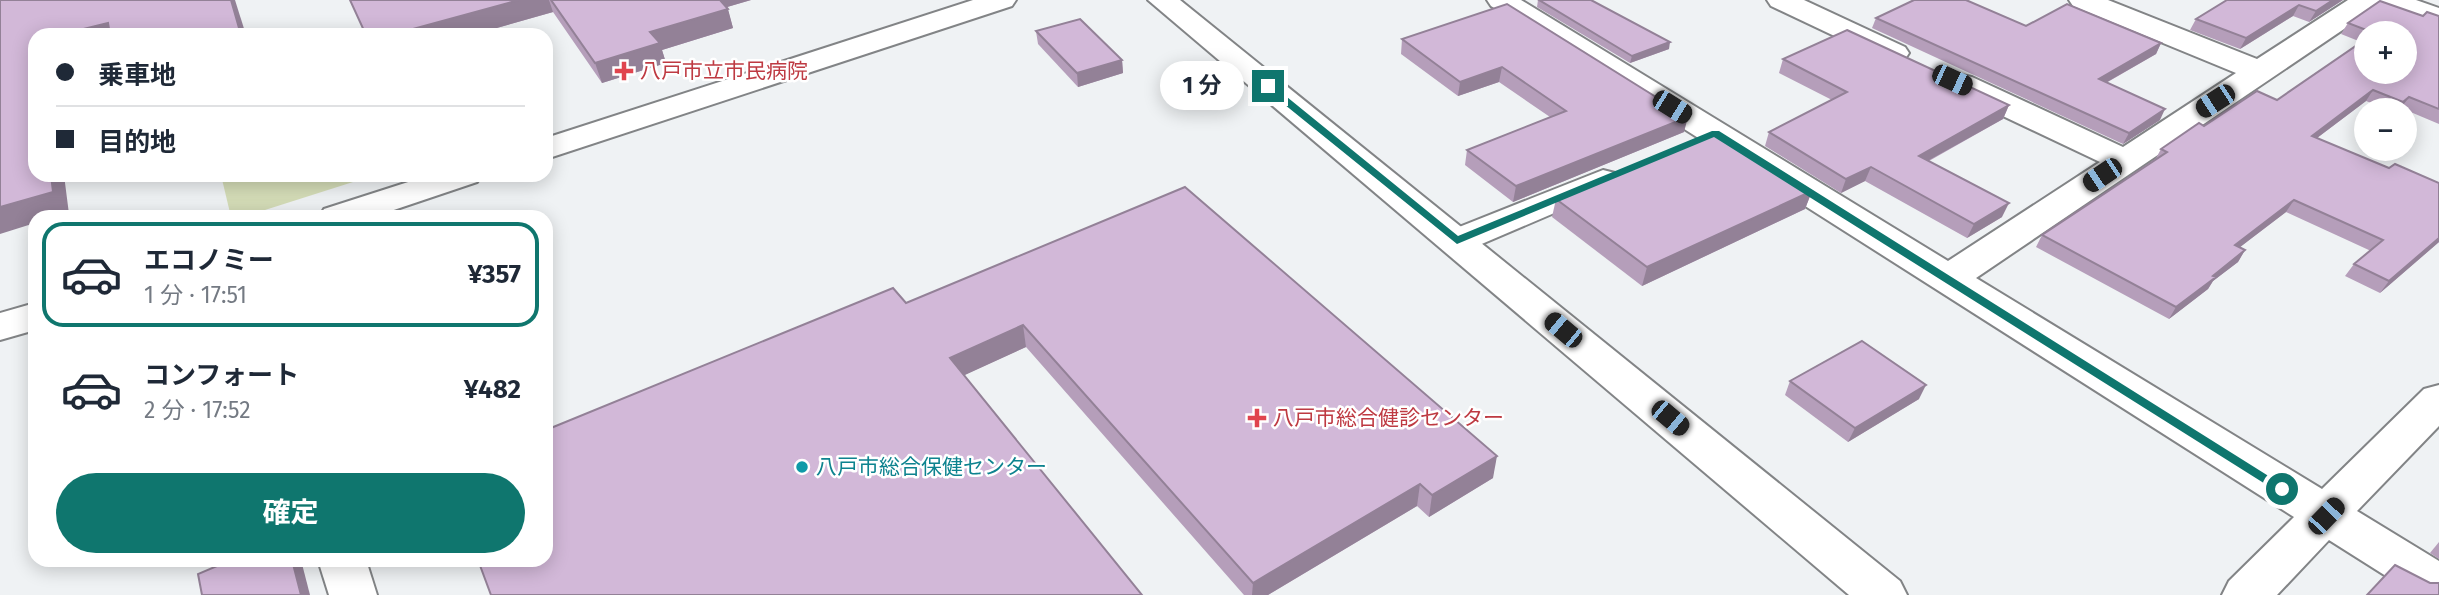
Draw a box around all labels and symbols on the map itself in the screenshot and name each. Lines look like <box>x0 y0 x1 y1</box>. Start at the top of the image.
place label: 八戸市立市民病院 <box>640 58 808 84</box>
marker: 八戸市立市民病院 <box>614 61 634 81</box>
callout: 1 分 <box>1160 62 1244 110</box>
car <box>1929 62 1976 98</box>
route end <box>1252 70 1284 102</box>
car <box>2192 81 2239 121</box>
car <box>1649 87 1696 127</box>
car <box>2079 155 2126 195</box>
car <box>1541 308 1586 352</box>
car <box>1648 396 1693 440</box>
place label: 八戸市総合健診センター <box>1273 405 1504 431</box>
marker: 八戸市総合健診センター <box>1247 408 1267 428</box>
place label: 八戸市総合保健センター <box>816 454 1047 480</box>
marker: 八戸市総合保健センター <box>794 459 810 475</box>
route start <box>2266 473 2298 505</box>
car <box>2304 494 2349 538</box>

